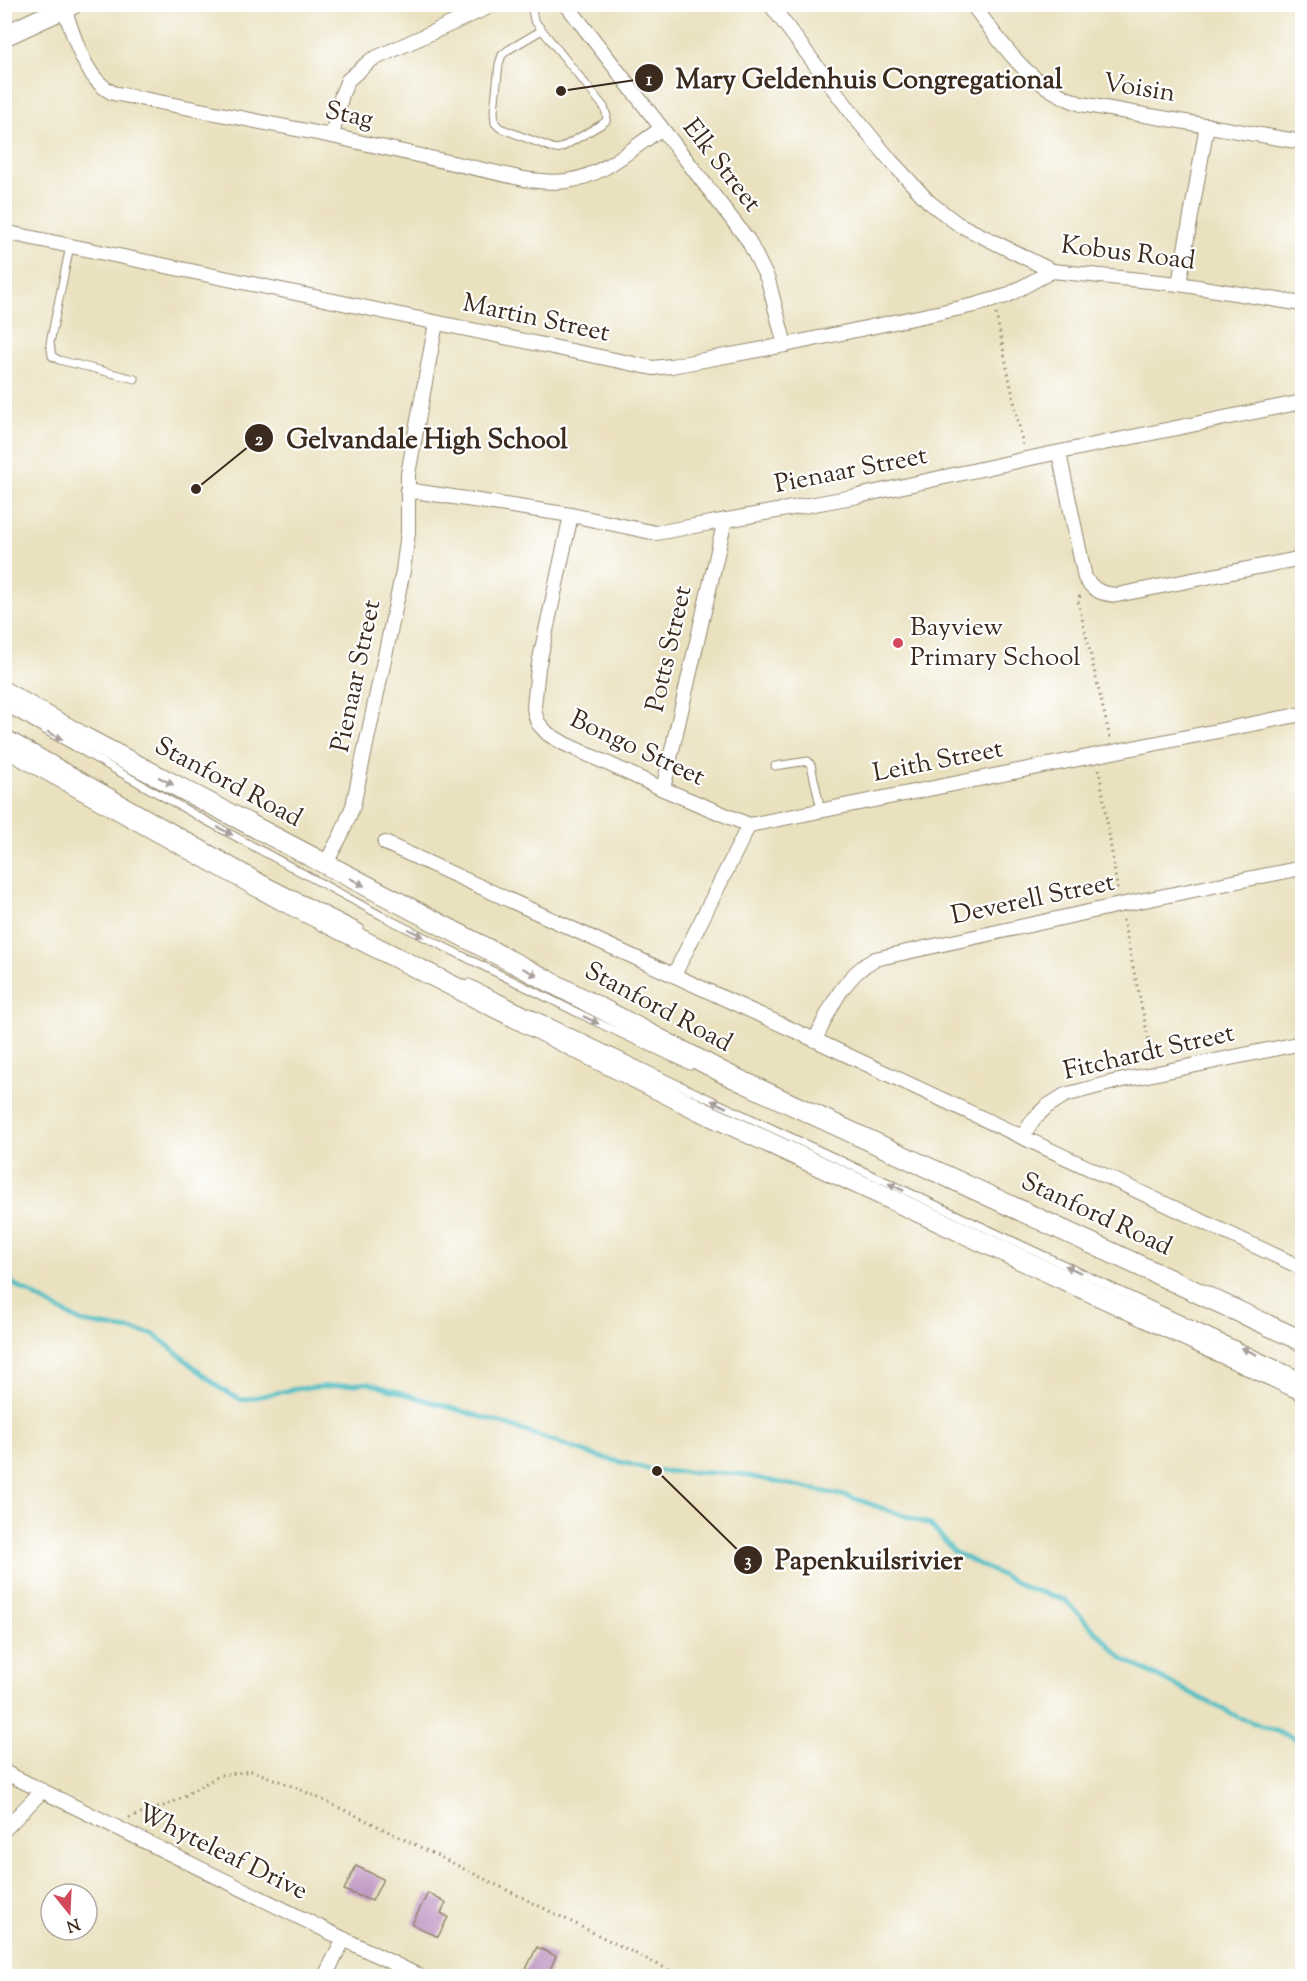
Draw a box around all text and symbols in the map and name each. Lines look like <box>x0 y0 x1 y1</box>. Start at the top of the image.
callout: Mary Geldenhuis Congregational <box>634 56 1074 101</box>
text: Mary Geldenhuis Congregational <box>676 62 1063 101</box>
street label: Voisin <box>1100 65 1178 113</box>
text: 1 <box>646 68 653 94</box>
street label: Stag <box>321 93 377 139</box>
street label: Elk Street <box>673 111 770 221</box>
street label: Kobus Road <box>1059 227 1198 281</box>
street label: Martin Street <box>459 285 613 353</box>
callout: Gelvandale High School <box>244 416 580 461</box>
text: Gelvandale High School <box>286 422 568 461</box>
text: 2 <box>255 428 264 454</box>
street label: Pienaar Street <box>771 438 931 504</box>
street label: Potts Street <box>638 582 702 716</box>
street label: Pienaar Street <box>323 596 391 756</box>
place label: Bayview Primary School <box>910 610 1080 677</box>
marker: Bayview Primary School <box>891 636 905 650</box>
street label: Bongo Street <box>563 702 711 796</box>
street label: Stanford Road <box>147 728 309 838</box>
one-way arrow <box>47 731 64 741</box>
street label: Leith Street <box>870 731 1006 793</box>
one-way arrow <box>158 776 175 786</box>
one-way arrow <box>217 826 234 836</box>
street label: Deverell Street <box>948 865 1118 935</box>
one-way arrow <box>348 876 366 886</box>
one-way arrow <box>407 929 424 938</box>
street label: Stanford Road <box>577 953 739 1063</box>
one-way arrow <box>522 967 539 977</box>
one-way arrow <box>582 1015 599 1024</box>
street label: Fitchardt Street <box>1060 1015 1238 1091</box>
one-way arrow <box>711 1099 728 1108</box>
street label: Stanford Road <box>1014 1164 1178 1266</box>
one-way arrow <box>887 1182 904 1191</box>
one-way arrow <box>1064 1264 1081 1273</box>
one-way arrow <box>1241 1347 1258 1356</box>
callout: Papenkuilsrivier <box>733 1537 975 1582</box>
text: Papenkuilsrivier <box>775 1543 964 1582</box>
text: 3 <box>744 1549 752 1575</box>
street label: Whyteleaf Drive <box>130 1796 314 1910</box>
north arrow <box>39 1882 99 1942</box>
text: N <box>63 1911 82 1937</box>

